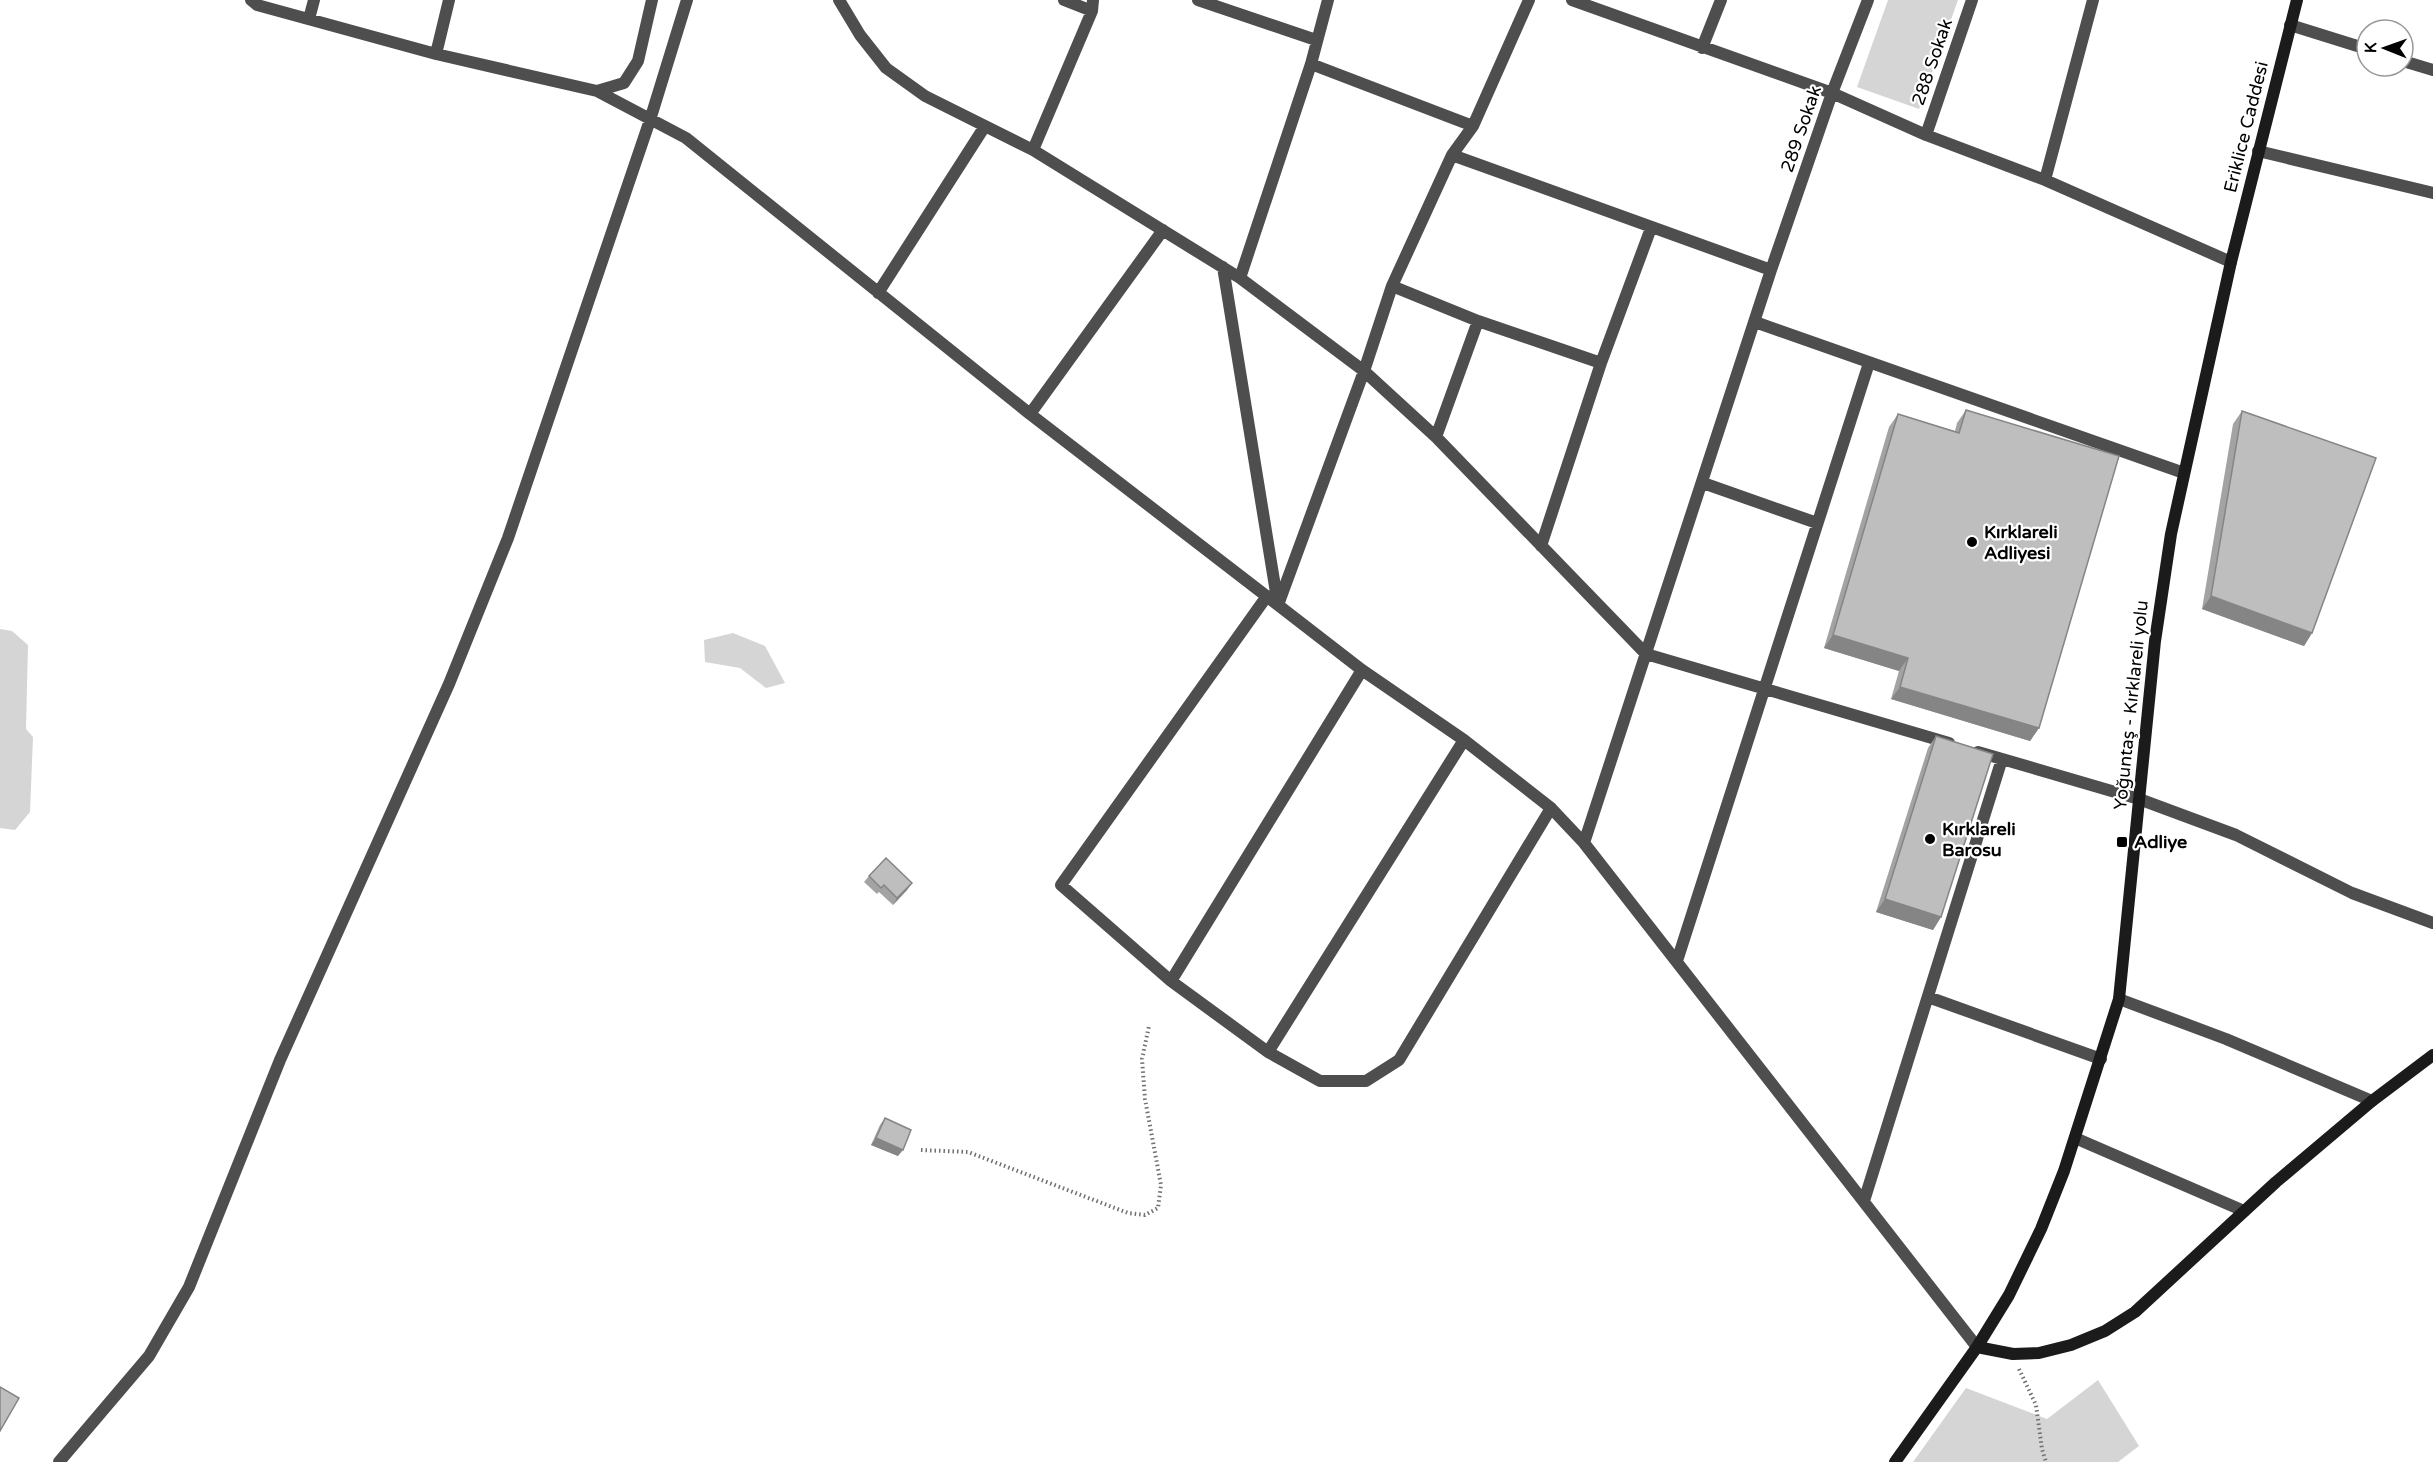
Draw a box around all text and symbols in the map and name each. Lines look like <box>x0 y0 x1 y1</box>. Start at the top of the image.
street label: 288 Sokak <box>1907 16 1957 108</box>
north arrow <box>2355 18 2415 78</box>
text: K <box>2361 42 2381 53</box>
street label: Eriklice Caddesi <box>2219 59 2273 195</box>
street label: 289 Sokak <box>1776 83 1826 175</box>
place label: Kırklareli Adliyesi <box>1984 521 2058 564</box>
marker: Kırklareli Adliyesi <box>1965 535 1979 549</box>
street label: Yoğuntaş - Kırklareli yolu <box>2109 599 2153 811</box>
place label: Kırklareli Barosu <box>1942 818 2016 861</box>
place label: Adliye <box>2134 831 2187 853</box>
marker: Kırklareli Barosu <box>1923 832 1937 846</box>
marker: Adliye <box>2115 835 2129 849</box>

